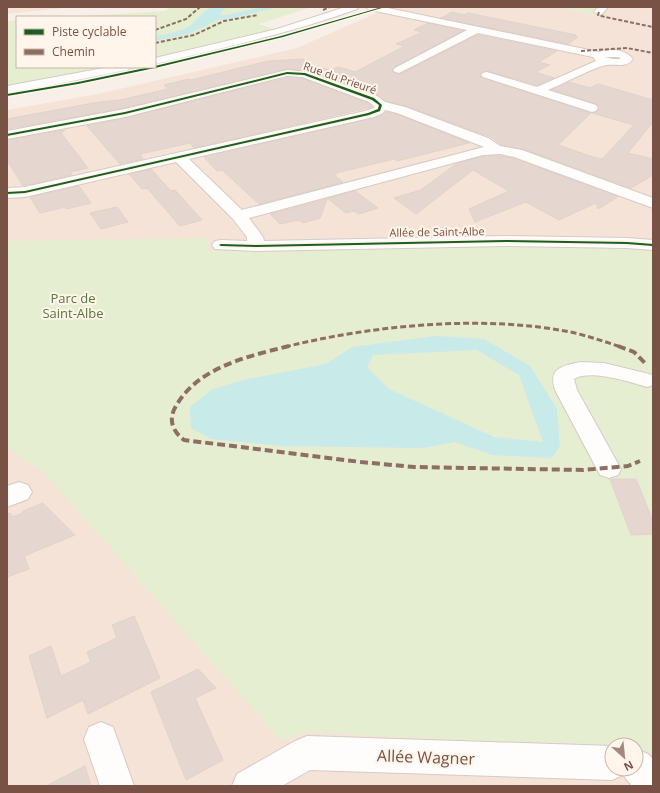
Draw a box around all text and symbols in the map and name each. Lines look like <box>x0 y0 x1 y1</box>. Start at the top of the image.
legend <box>16 16 156 68</box>
text: Piste cyclable <box>52 23 127 40</box>
text: Chemin <box>52 43 95 60</box>
street label: Rue du Prieuré <box>302 58 379 97</box>
street label: Allée de Saint-Albe <box>389 223 485 240</box>
park label: Parc de Saint-Albe <box>42 289 104 322</box>
north arrow <box>604 737 644 777</box>
street label: Allée Wagner <box>377 744 476 770</box>
text: N <box>621 758 636 775</box>

